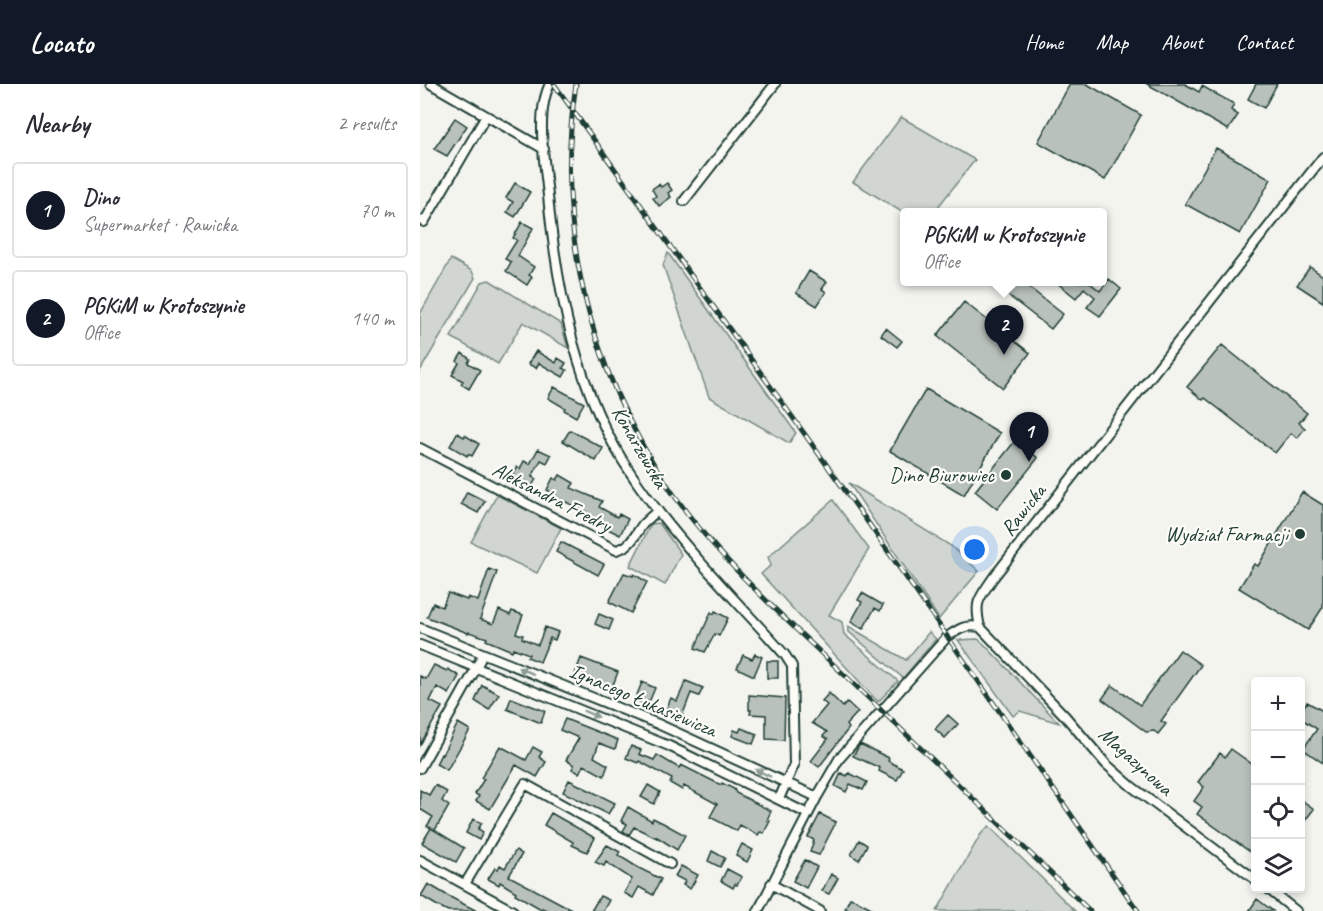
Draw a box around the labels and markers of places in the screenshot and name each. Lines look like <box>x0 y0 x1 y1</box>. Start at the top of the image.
pin: 2 <box>984 306 1024 355</box>
pin: 1 <box>1010 412 1048 462</box>
place label: Dino Biurowiec <box>889 462 996 488</box>
marker: Dino Biurowiec <box>999 468 1013 482</box>
place label: Wydział Farmacji <box>1165 521 1291 547</box>
marker: Wydział Farmacji <box>1293 527 1307 541</box>

